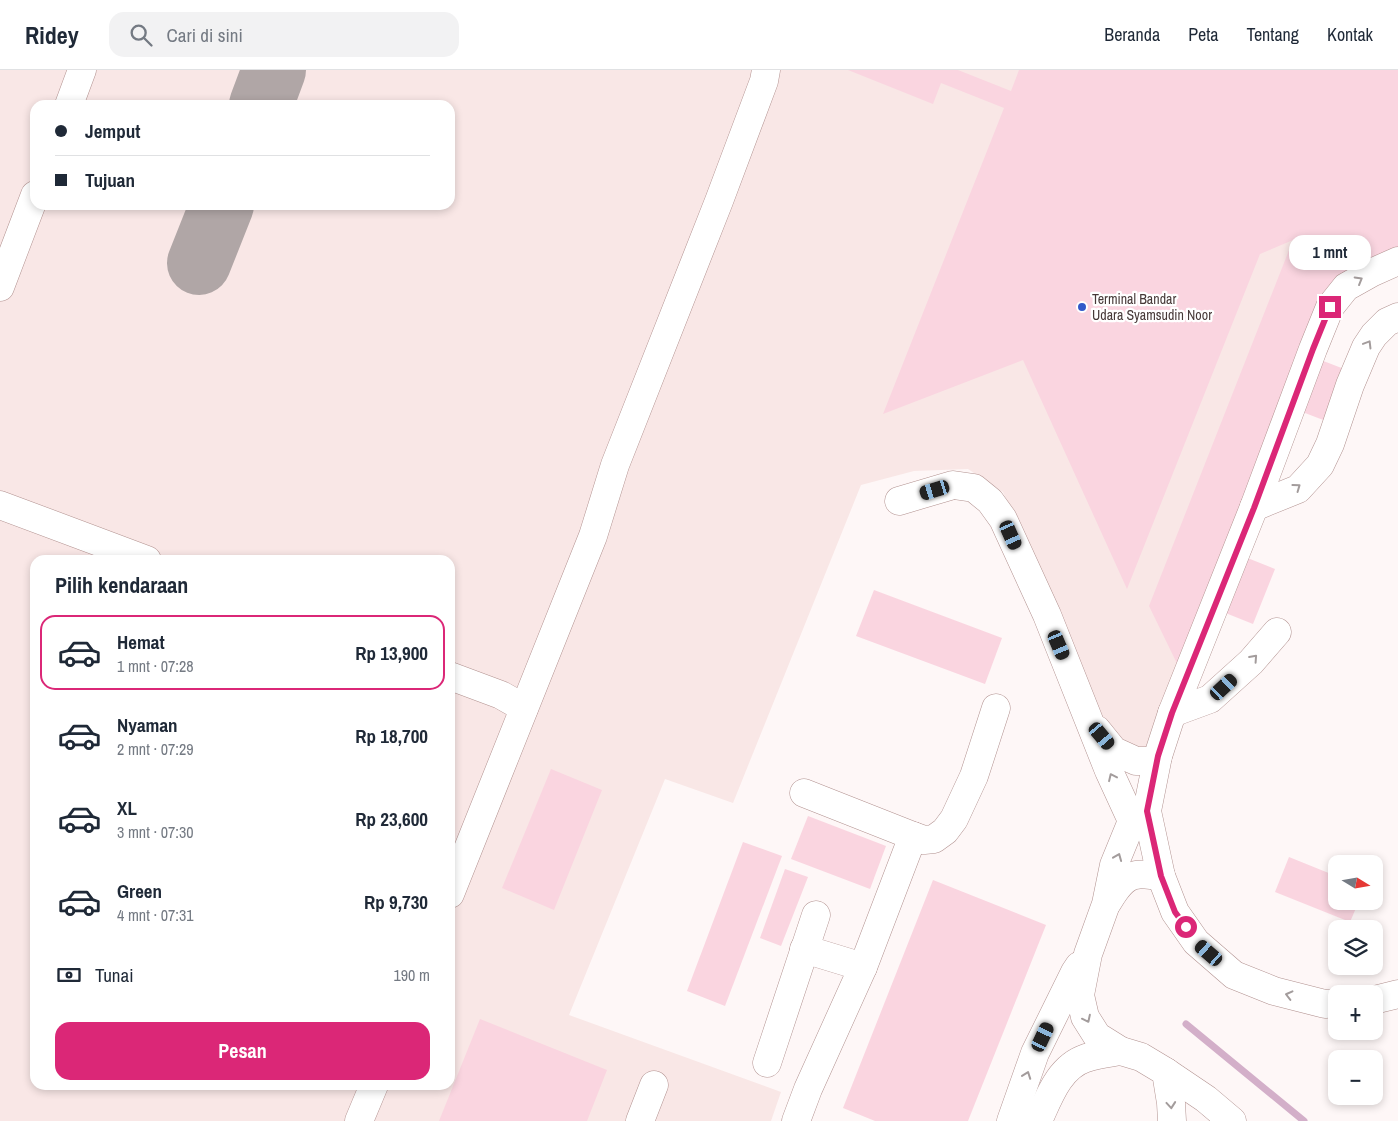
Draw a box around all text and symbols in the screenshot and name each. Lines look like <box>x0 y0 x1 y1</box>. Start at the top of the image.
search box <box>109 12 459 57</box>
text: Ridey <box>25 19 79 51</box>
icon: search <box>127 21 155 49</box>
text: Cari di sini <box>167 22 243 48</box>
text: Beranda <box>1104 22 1160 47</box>
text: Peta <box>1188 22 1219 47</box>
text: Tentang <box>1247 22 1299 47</box>
text: Kontak <box>1327 22 1373 47</box>
text: Jemput <box>85 118 140 144</box>
text: Tujuan <box>85 167 135 193</box>
callout: 1 mnt <box>1289 234 1371 270</box>
text: 1 mnt <box>1313 241 1348 263</box>
one-way arrow <box>1353 276 1362 286</box>
place label: Terminal Bandar Udara Syamsudin Noor <box>1092 290 1212 324</box>
route end <box>1319 296 1341 318</box>
marker: Terminal Bandar Udara Syamsudin Noor <box>1076 301 1088 313</box>
one-way arrow <box>1362 340 1372 349</box>
car <box>918 478 951 502</box>
one-way arrow <box>1291 484 1301 493</box>
car <box>998 518 1023 552</box>
text: Pilih kendaraan <box>55 570 188 600</box>
car <box>1046 628 1071 662</box>
text: Hemat <box>117 629 165 655</box>
icon: car <box>57 630 102 675</box>
text: Rp 13,900 <box>355 640 428 666</box>
one-way arrow <box>1248 654 1257 663</box>
text: 1 mnt · 07:28 <box>117 655 194 677</box>
car <box>1207 671 1240 703</box>
text: Nyaman <box>117 712 178 738</box>
icon: car <box>57 713 102 758</box>
car <box>1086 720 1117 752</box>
text: Rp 18,700 <box>355 723 428 749</box>
text: 2 mnt · 07:29 <box>117 738 194 760</box>
one-way arrow <box>1107 773 1118 782</box>
text: XL <box>117 795 137 821</box>
icon: car <box>57 796 102 841</box>
text: Rp 23,600 <box>355 806 428 832</box>
text: 3 mnt · 07:30 <box>117 821 194 843</box>
one-way arrow <box>1111 853 1122 862</box>
north arrow <box>1328 855 1382 910</box>
map controls <box>1328 855 1383 1105</box>
text: Green <box>117 878 162 904</box>
icon: car <box>57 879 102 924</box>
text: Rp 9,730 <box>364 889 428 915</box>
text: 4 mnt · 07:31 <box>117 904 194 926</box>
route start <box>1175 916 1197 938</box>
button: layers <box>1328 920 1383 975</box>
car <box>1192 937 1225 969</box>
icon: cash <box>55 961 83 989</box>
text: Tunai <box>95 962 134 988</box>
text: 190 m <box>394 964 430 986</box>
button: + <box>1328 985 1383 1040</box>
one-way arrow <box>1284 990 1293 1001</box>
one-way arrow <box>1081 1014 1091 1023</box>
car <box>1029 1020 1056 1054</box>
button: Pesan <box>55 1022 430 1080</box>
button: − <box>1328 1050 1383 1105</box>
one-way arrow <box>1022 1071 1032 1080</box>
one-way arrow <box>1165 1101 1176 1109</box>

